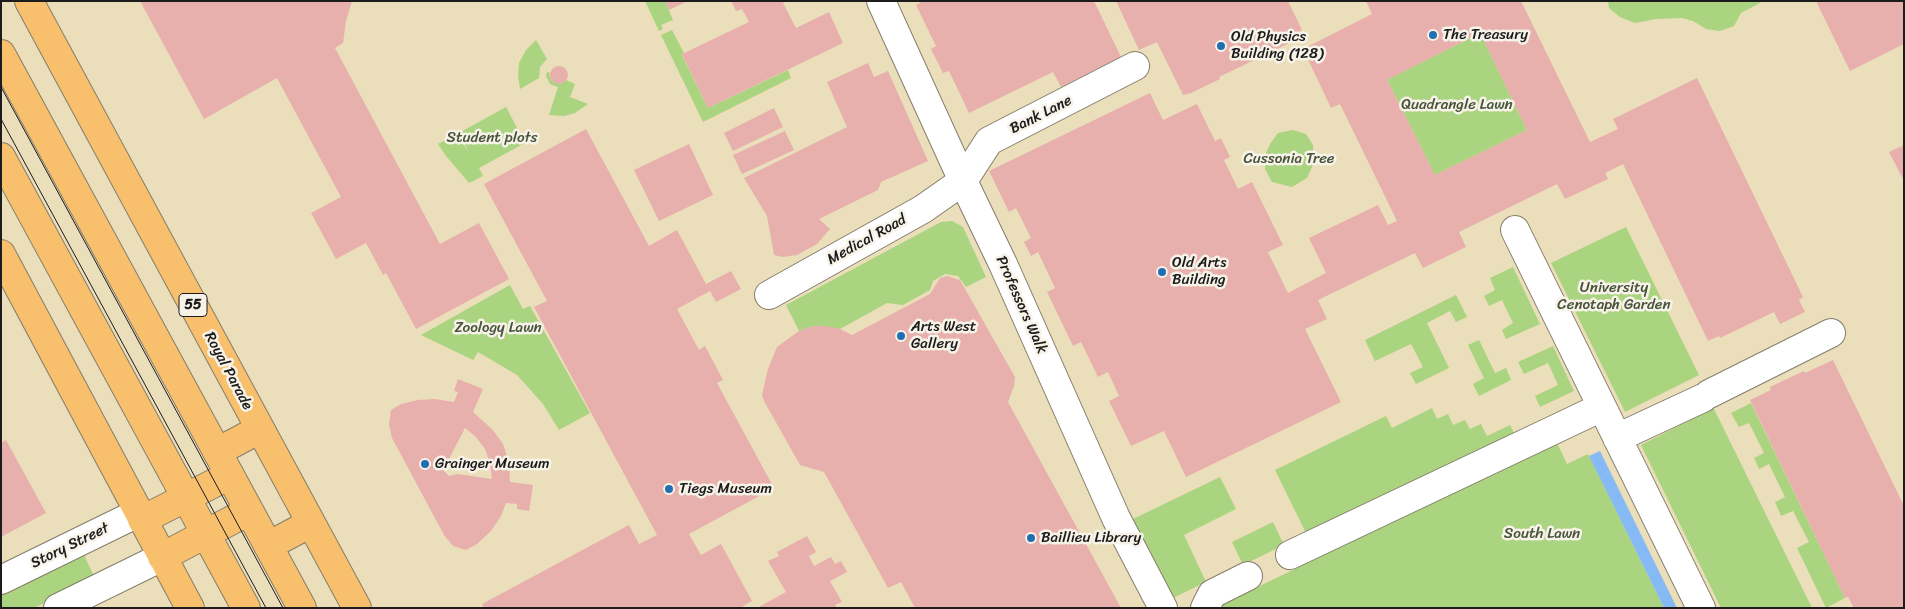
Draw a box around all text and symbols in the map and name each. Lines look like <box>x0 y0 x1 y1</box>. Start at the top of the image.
place label: The Treasury <box>1443 26 1528 44</box>
place label: Old Physics Building (128) <box>1231 28 1323 63</box>
marker: The Treasury <box>1427 29 1439 41</box>
marker: Old Physics Building (128) <box>1215 40 1227 52</box>
street label: Bank Lane <box>1007 92 1075 138</box>
park label: Quadrangle Lawn <box>1401 96 1513 114</box>
park label: Student plots <box>447 129 537 147</box>
park label: Cussonia Tree <box>1243 150 1335 168</box>
street label: Medical Road <box>824 211 910 269</box>
street label: Professors Walk <box>991 253 1051 357</box>
place label: Old Arts Building <box>1172 254 1226 289</box>
marker: Old Arts Building <box>1156 266 1168 278</box>
park label: University Cenotaph Garden <box>1557 279 1671 314</box>
road number: 55 <box>179 294 207 316</box>
place label: Arts West Gallery <box>911 318 976 353</box>
park label: Zoology Lawn <box>454 319 542 337</box>
street label: Royal Parade <box>200 329 256 413</box>
marker: Arts West Gallery <box>895 330 907 342</box>
place label: Grainger Museum <box>435 455 550 473</box>
marker: Grainger Museum <box>419 458 431 470</box>
place label: Tiegs Museum <box>679 480 772 498</box>
marker: Tiegs Museum <box>663 483 675 495</box>
street label: Story Street <box>28 519 112 573</box>
park label: South Lawn <box>1504 525 1580 543</box>
place label: Baillieu Library <box>1041 529 1141 547</box>
marker: Baillieu Library <box>1025 532 1037 544</box>

